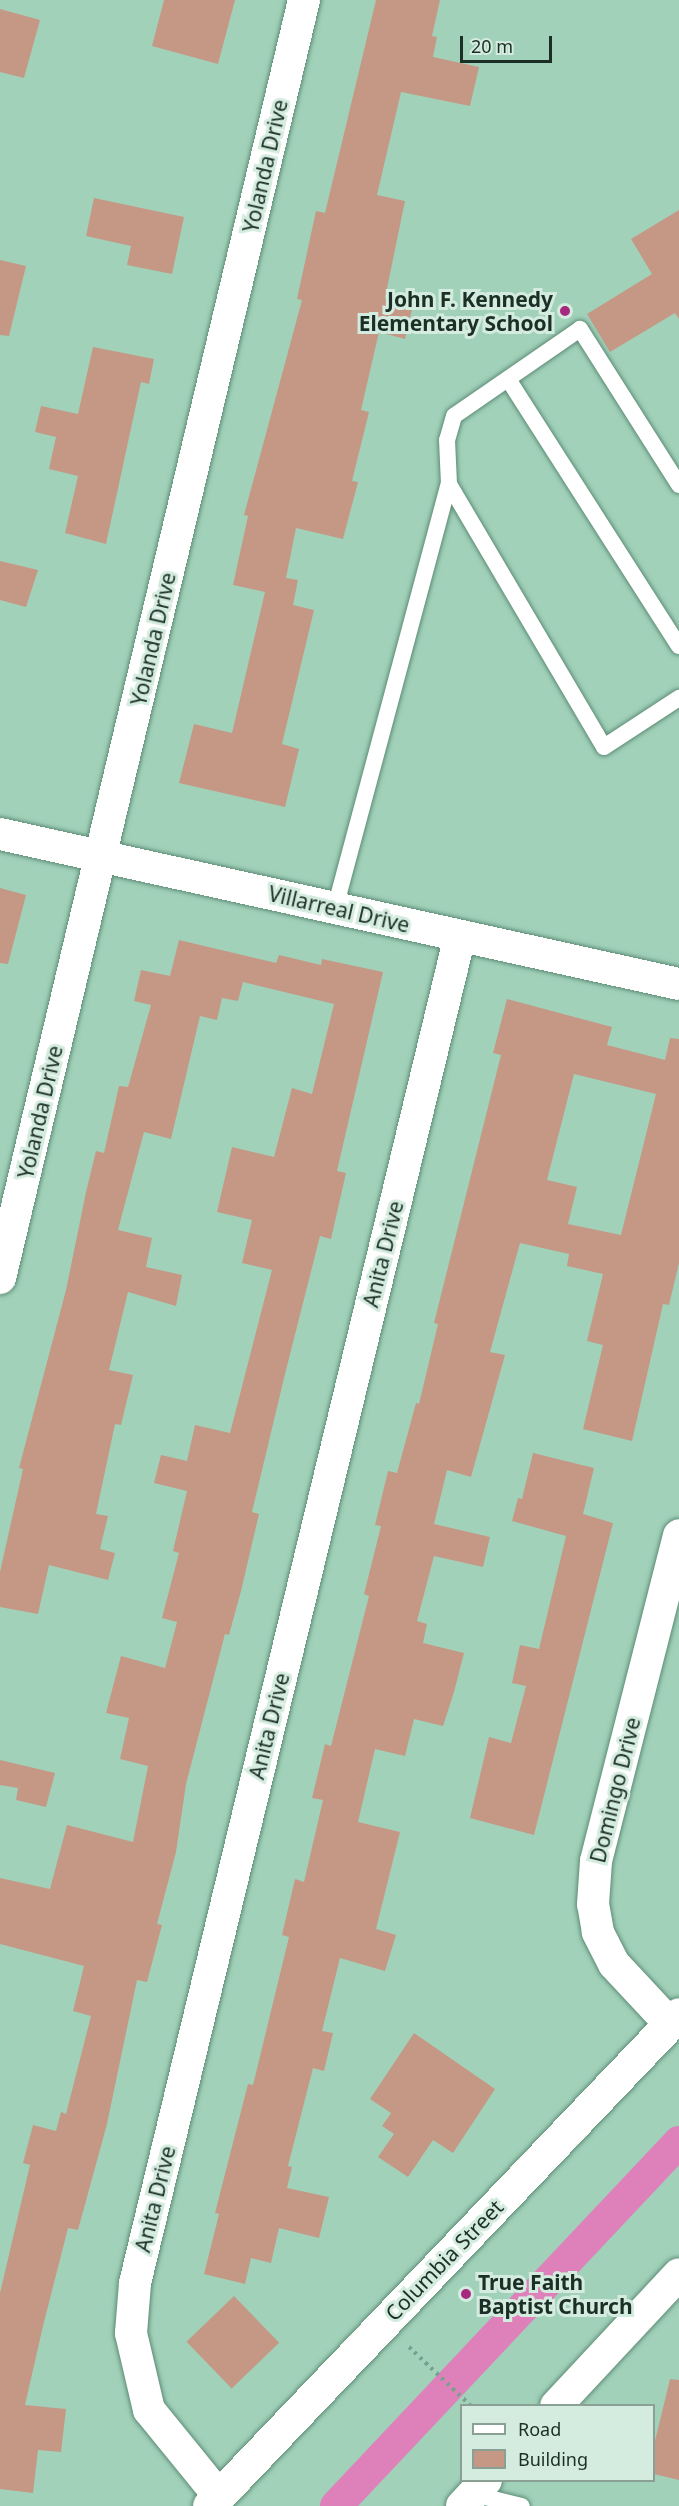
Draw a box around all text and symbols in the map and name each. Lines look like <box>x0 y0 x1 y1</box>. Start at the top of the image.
scale bar <box>463 24 554 62</box>
text: 20 m <box>471 34 513 58</box>
street label: Yolanda Drive <box>237 97 293 235</box>
place label: John F. Kennedy Elementary School <box>359 286 553 336</box>
marker: John F. Kennedy Elementary School <box>558 304 572 318</box>
street label: Yolanda Drive <box>125 570 181 708</box>
street label: Villarreal Drive <box>266 881 412 937</box>
street label: Yolanda Drive <box>12 1043 68 1181</box>
street label: Anita Drive <box>358 1198 408 1310</box>
street label: Anita Drive <box>244 1670 294 1782</box>
street label: Domingo Drive <box>585 1715 645 1865</box>
street label: Anita Drive <box>130 2143 180 2255</box>
street label: Columbia Street <box>380 2194 508 2326</box>
place label: True Faith Baptist Church <box>478 2269 633 2319</box>
marker: True Faith Baptist Church <box>459 2287 473 2301</box>
legend <box>460 2404 655 2482</box>
text: Road <box>518 2417 561 2441</box>
text: Building <box>518 2447 588 2471</box>

